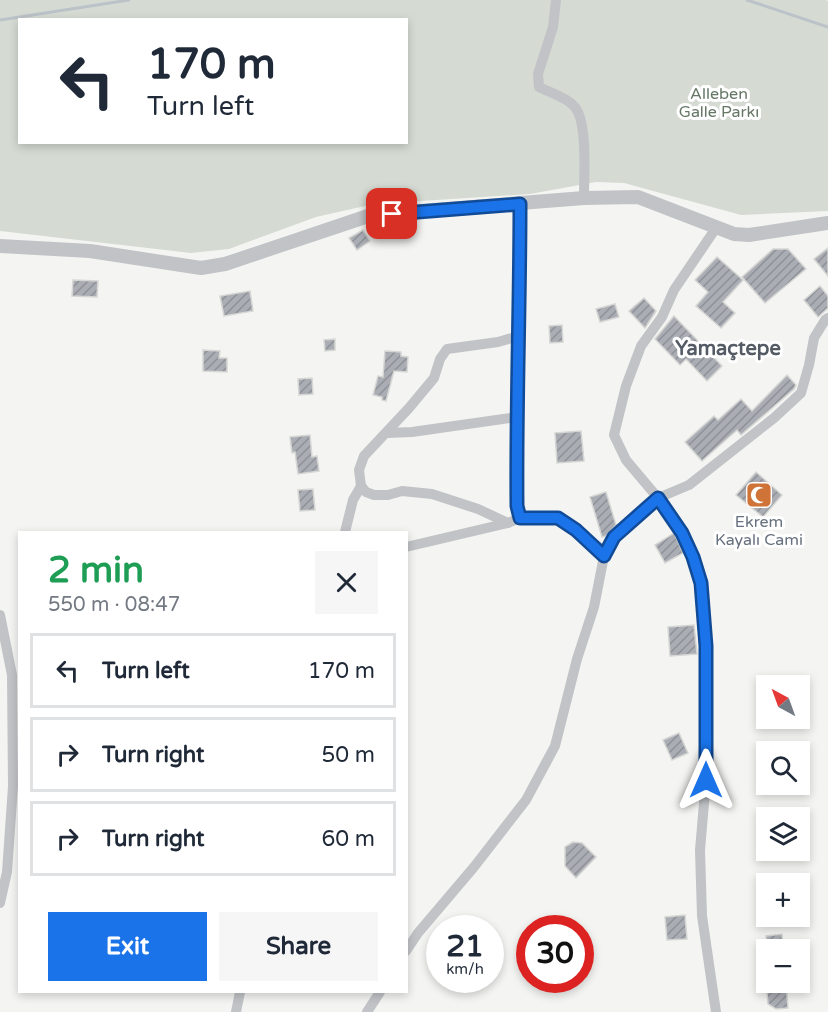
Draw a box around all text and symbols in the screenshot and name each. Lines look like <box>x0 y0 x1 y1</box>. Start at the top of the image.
text: 170 m <box>147 39 276 90</box>
icon: left <box>48 42 126 120</box>
park label: Alleben Galle Parkı <box>679 84 759 122</box>
text: Turn left <box>147 90 254 123</box>
pin <box>366 188 417 239</box>
icon: arrive <box>375 197 408 230</box>
district label: Yamaçtepe <box>675 337 781 361</box>
mosque icon: Ekrem Kayalı Cami <box>744 480 774 510</box>
place label: Ekrem Kayalı Cami <box>715 512 803 550</box>
text: 2 min <box>48 549 144 592</box>
button: close <box>315 551 378 614</box>
text: 550 m · 08:47 <box>48 593 180 617</box>
icon: left <box>51 654 84 687</box>
text: Turn left <box>102 658 190 684</box>
text: 170 m <box>308 658 375 684</box>
north arrow <box>756 675 810 729</box>
map controls <box>756 675 810 993</box>
icon: right <box>51 738 84 771</box>
button: search <box>756 741 810 795</box>
text: Turn right <box>102 742 204 768</box>
text: 50 m <box>321 742 375 768</box>
position arrow <box>674 748 738 812</box>
button: layers <box>756 807 810 861</box>
icon: right <box>51 822 84 855</box>
text: Turn right <box>102 826 204 852</box>
text: 60 m <box>321 826 375 852</box>
button: + <box>756 873 810 927</box>
button: Exit <box>48 912 207 981</box>
button: Share <box>219 912 378 981</box>
speed limit sign: 30 <box>516 915 594 993</box>
text: 21 <box>446 928 484 965</box>
button: − <box>756 939 810 993</box>
text: km/h <box>446 960 484 978</box>

